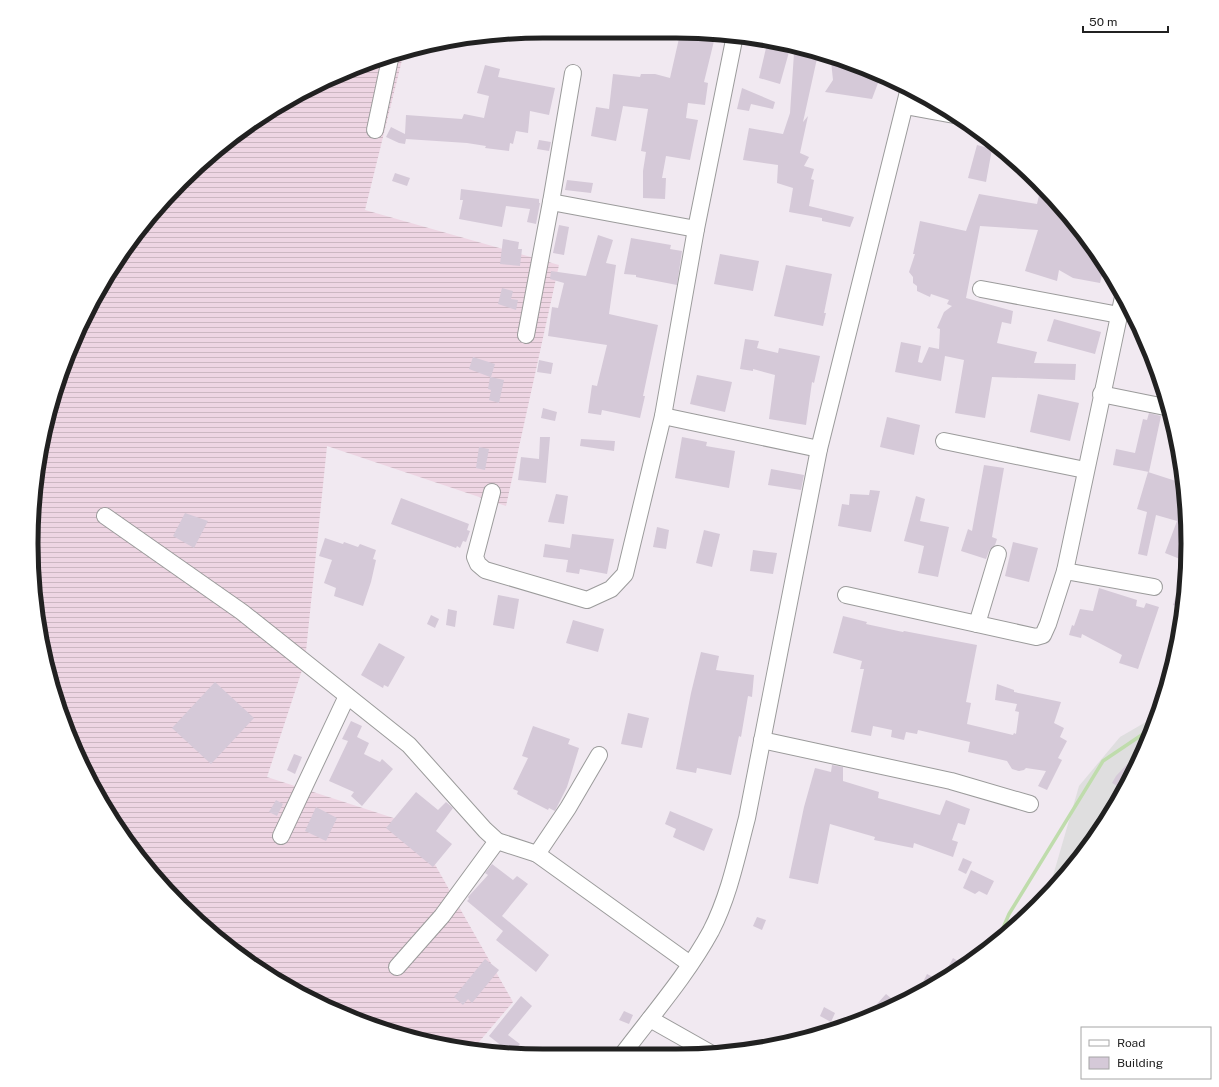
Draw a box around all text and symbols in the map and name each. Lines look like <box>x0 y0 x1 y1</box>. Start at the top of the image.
scale bar <box>1083 8 1168 34</box>
text: 50 m <box>1089 15 1117 29</box>
legend <box>1081 1027 1211 1079</box>
text: Road <box>1117 1036 1145 1050</box>
text: Building <box>1117 1056 1163 1070</box>

